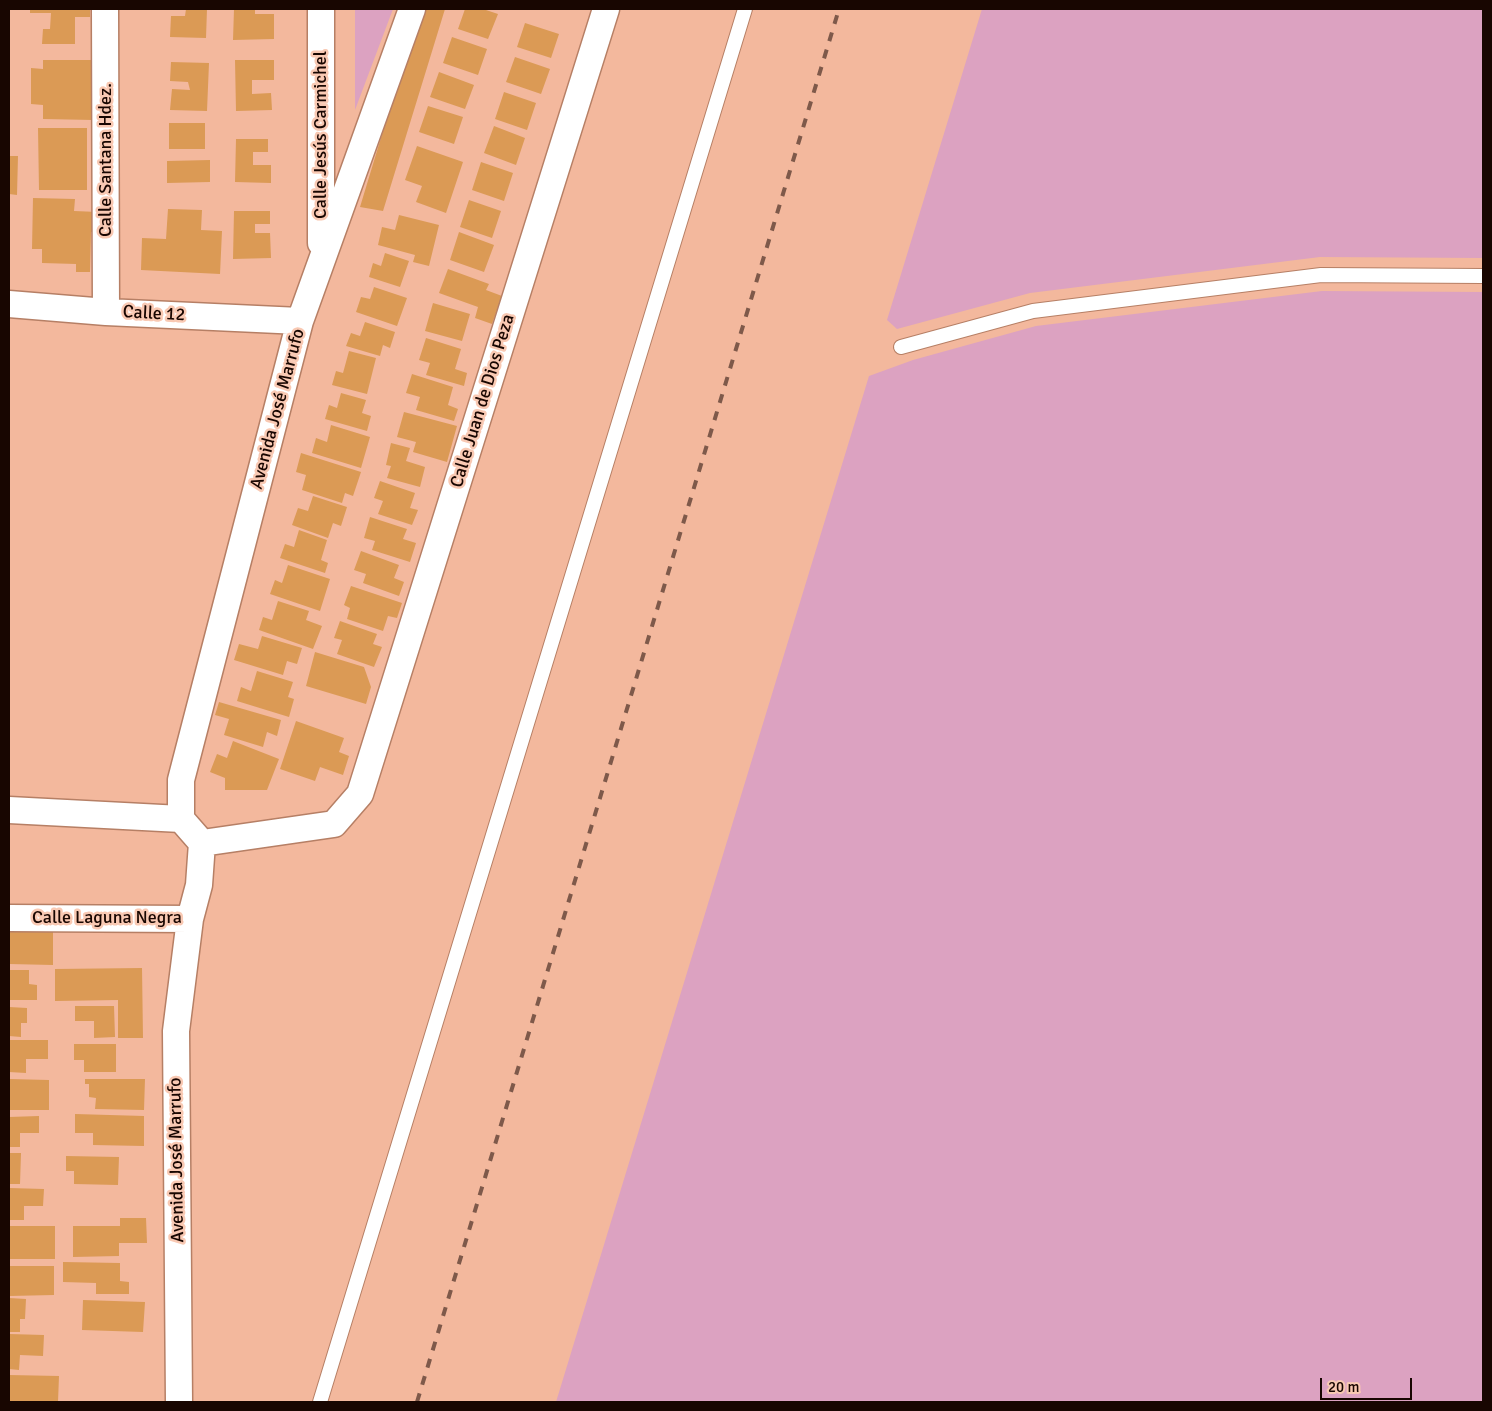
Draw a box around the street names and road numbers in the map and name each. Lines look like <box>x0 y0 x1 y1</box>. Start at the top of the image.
street label: Calle Jesús Carmichel <box>310 51 332 219</box>
street label: Calle Santana Hdez. <box>95 83 117 237</box>
street label: Calle 12 <box>122 302 186 326</box>
street label: Calle Juan de Dios Peza <box>446 312 520 490</box>
street label: Avenida José Marrufo <box>246 326 310 492</box>
street label: Calle Laguna Negra <box>32 907 182 929</box>
street label: Avenida José Marrufo <box>165 1077 189 1243</box>

